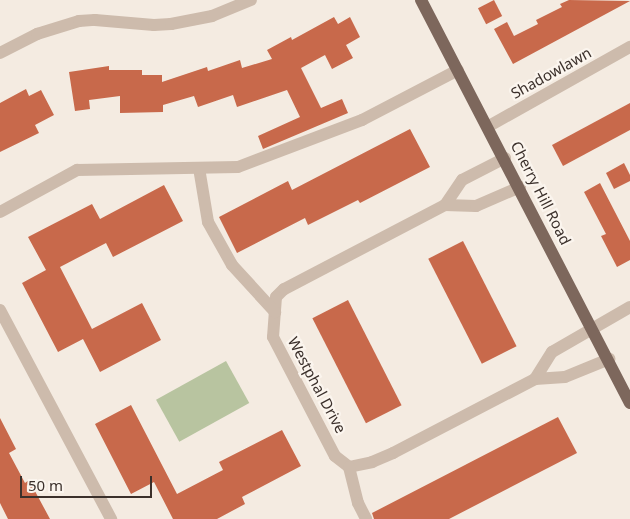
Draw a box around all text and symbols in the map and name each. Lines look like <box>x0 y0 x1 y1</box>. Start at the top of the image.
street label: Shadowlawn <box>508 44 594 102</box>
street label: Cherry Hill Road <box>507 138 575 248</box>
street label: Westphal Drive <box>284 334 350 436</box>
scale bar <box>22 466 155 498</box>
text: 50 m <box>28 475 63 495</box>

